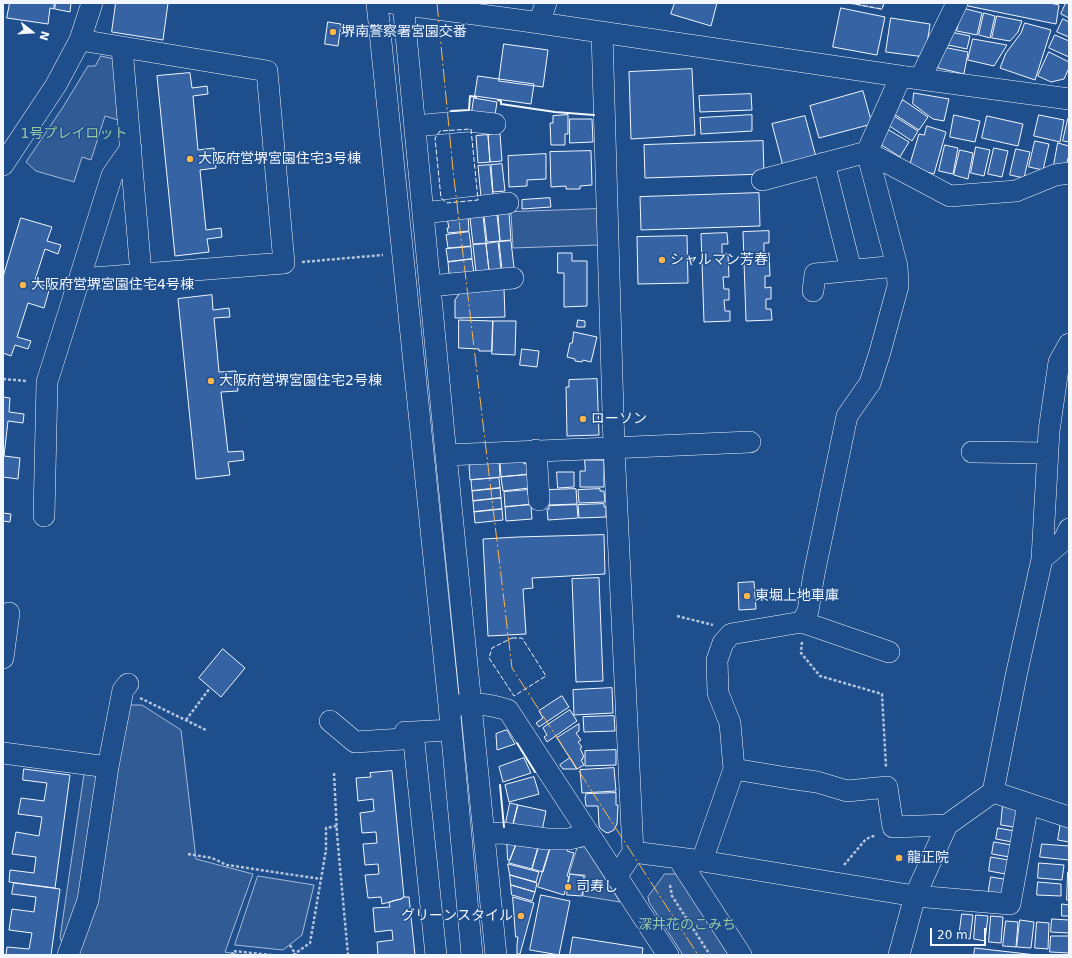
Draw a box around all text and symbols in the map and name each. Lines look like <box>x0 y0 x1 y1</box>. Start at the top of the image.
north arrow <box>12 12 52 52</box>
place label: 堺南警察署宮園交番 <box>341 24 467 40</box>
marker: 堺南警察署宮園交番 <box>328 27 338 37</box>
text: N <box>36 29 52 42</box>
park label: 1号プレイロット <box>21 126 127 142</box>
place label: 大阪府営堺宮園住宅3号棟 <box>198 151 361 167</box>
marker: 大阪府営堺宮園住宅3号棟 <box>185 154 195 164</box>
place label: シャルマン芳春 <box>670 252 768 268</box>
marker: シャルマン芳春 <box>657 255 667 265</box>
place label: 大阪府営堺宮園住宅4号棟 <box>31 277 194 293</box>
marker: 大阪府営堺宮園住宅4号棟 <box>18 280 28 290</box>
place label: 大阪府営堺宮園住宅2号棟 <box>219 373 382 389</box>
marker: 大阪府営堺宮園住宅2号棟 <box>206 376 216 386</box>
place label: ローソン <box>591 411 647 427</box>
marker: ローソン <box>578 414 588 424</box>
place label: 東堀上地車庫 <box>755 588 839 604</box>
marker: 東堀上地車庫 <box>742 591 752 601</box>
place label: 龍正院 <box>907 850 949 866</box>
marker: 龍正院 <box>894 853 904 863</box>
place label: 司寿し <box>576 879 618 895</box>
marker: 司寿し <box>563 882 573 892</box>
place label: グリーンスタイル <box>401 908 513 924</box>
marker: グリーンスタイル <box>516 911 526 921</box>
park label: 深井花のこみち <box>638 917 736 933</box>
scale bar <box>932 920 988 946</box>
text: 20 m <box>937 928 968 942</box>

